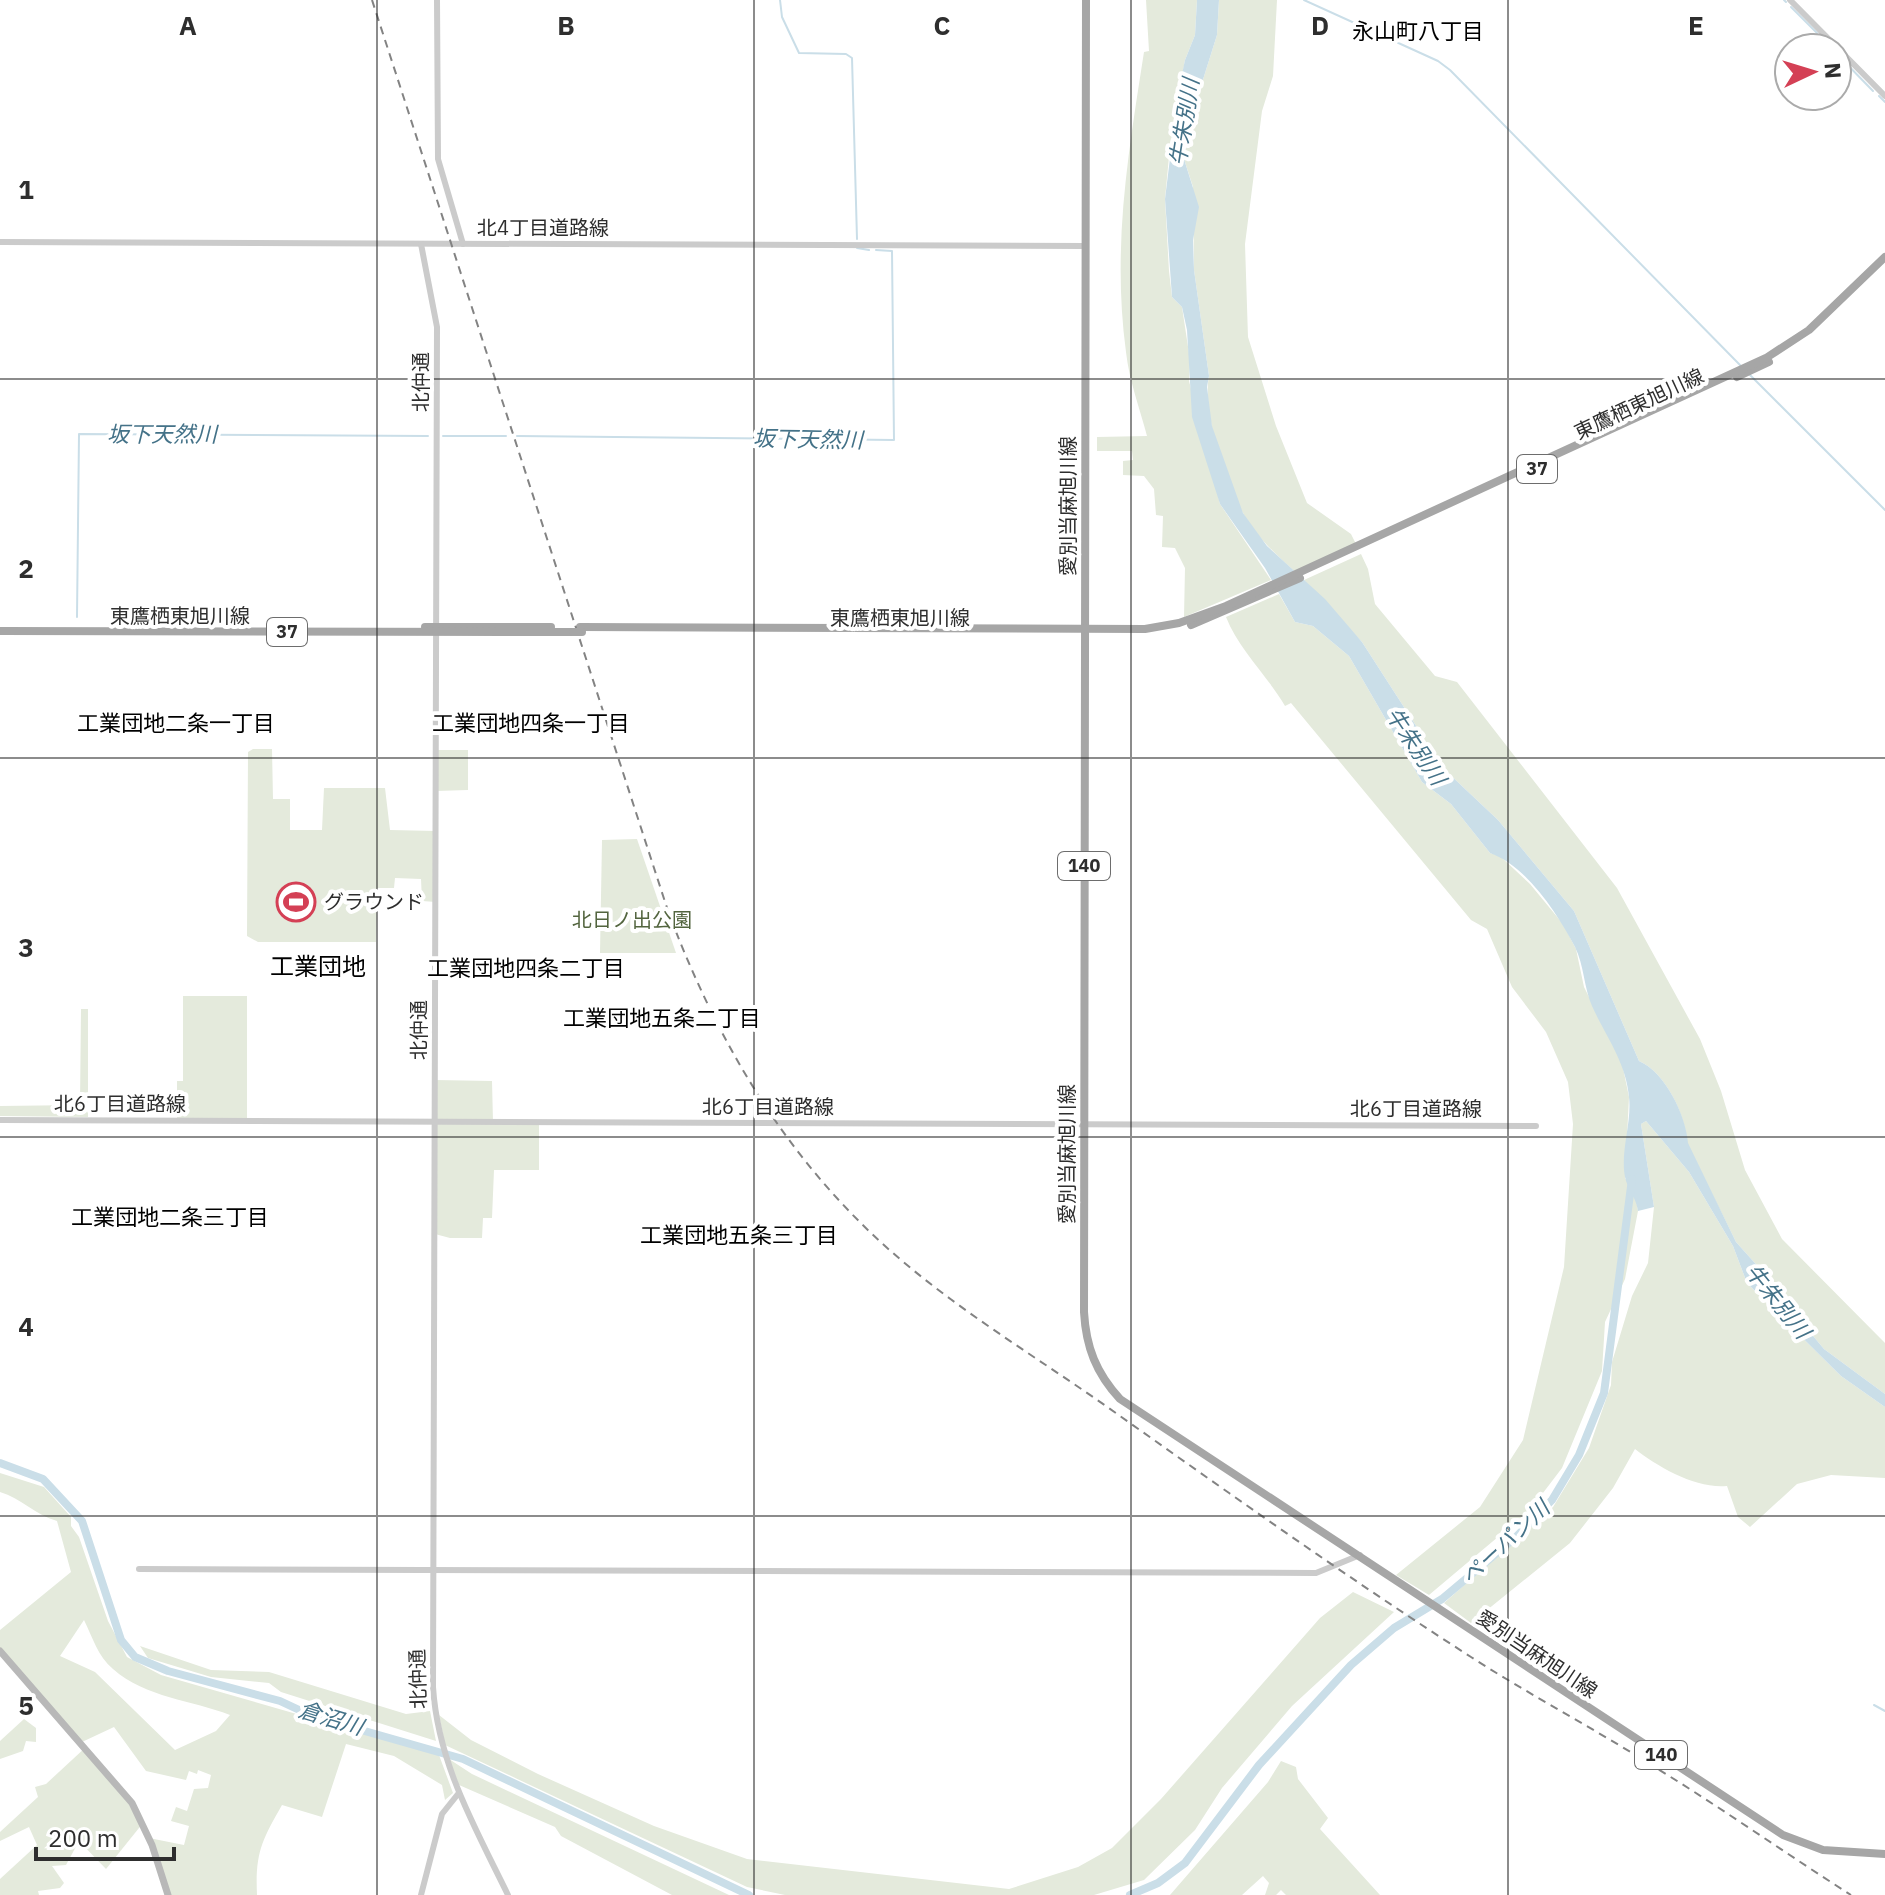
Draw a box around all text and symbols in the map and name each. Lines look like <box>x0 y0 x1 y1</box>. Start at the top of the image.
text: A <box>179 8 197 42</box>
text: B <box>557 8 575 42</box>
text: C <box>934 8 951 42</box>
text: D <box>1311 8 1329 42</box>
text: E <box>1688 8 1704 42</box>
district label: 永山町八丁目 <box>1352 16 1484 45</box>
north arrow <box>1773 32 1853 112</box>
text: N <box>1818 62 1848 80</box>
water label: 牛朱別川 <box>1162 74 1205 168</box>
text: 1 <box>18 172 34 206</box>
street label: 北4丁目道路線 <box>477 214 609 241</box>
street label: 北仲通 <box>407 352 434 412</box>
street label: 東鷹栖東旭川線 <box>1570 362 1708 445</box>
water label: 坂下天然川 <box>107 419 219 448</box>
water label: 坂下天然川 <box>753 423 865 454</box>
street label: 愛別当麻旭川線 <box>1054 436 1081 576</box>
road number: 37 <box>1517 455 1557 483</box>
text: 2 <box>18 551 34 585</box>
street label: 東鷹栖東旭川線 <box>110 602 250 629</box>
street label: 東鷹栖東旭川線 <box>830 604 970 631</box>
road number: 37 <box>267 618 307 646</box>
water label: 牛朱別川 <box>1380 701 1454 792</box>
district label: 工業団地二条一丁目 <box>77 708 275 737</box>
district label: 工業団地四条一丁目 <box>432 708 630 737</box>
road number: 140 <box>1058 852 1110 880</box>
sports icon: グラウンド <box>275 881 317 923</box>
place label: グラウンド <box>324 888 424 915</box>
park label: 北日ノ出公園 <box>572 906 692 933</box>
text: 3 <box>18 930 34 964</box>
district label: 工業団地 <box>270 950 366 982</box>
district label: 工業団地四条二丁目 <box>427 953 625 982</box>
street label: 北仲通 <box>405 1000 432 1060</box>
district label: 工業団地五条二丁目 <box>563 1003 761 1032</box>
street label: 愛別当麻旭川線 <box>1053 1084 1080 1224</box>
street label: 北6丁目道路線 <box>54 1090 186 1117</box>
street label: 北6丁目道路線 <box>702 1093 834 1120</box>
street label: 北6丁目道路線 <box>1350 1095 1482 1122</box>
district label: 工業団地二条三丁目 <box>71 1202 269 1231</box>
district label: 工業団地五条三丁目 <box>640 1220 838 1249</box>
water label: 牛朱別川 <box>1739 1257 1819 1346</box>
text: 4 <box>18 1309 34 1343</box>
water label: ペーパン川 <box>1454 1492 1557 1590</box>
street label: 愛別当麻旭川線 <box>1472 1603 1603 1704</box>
street label: 北仲通 <box>403 1649 432 1709</box>
text: 5 <box>18 1688 34 1722</box>
water label: 倉沼川 <box>295 1694 369 1742</box>
road number: 140 <box>1635 1741 1687 1769</box>
scale bar <box>36 1811 174 1861</box>
text: 200 m <box>48 1822 118 1854</box>

